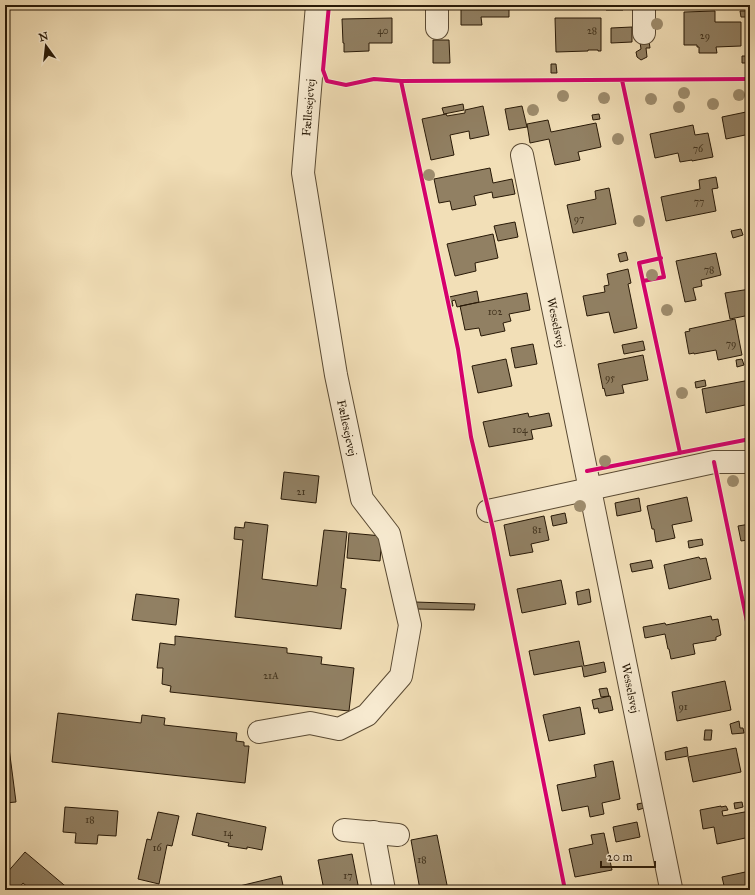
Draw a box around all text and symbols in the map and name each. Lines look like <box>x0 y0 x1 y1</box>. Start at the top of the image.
house number: 40 <box>377 25 389 37</box>
house number: 28 <box>587 25 597 37</box>
north arrow <box>26 26 66 66</box>
text: N <box>37 29 50 44</box>
house number: 29 <box>700 30 710 42</box>
street label: Fællesejevej <box>299 78 318 137</box>
house number: 76 <box>693 143 704 155</box>
house number: 77 <box>694 196 704 208</box>
house number: 97 <box>574 213 584 225</box>
house number: 78 <box>704 264 714 276</box>
street label: Wesselsvej <box>544 296 568 349</box>
house number: 102 <box>488 306 502 318</box>
house number: 79 <box>726 338 736 350</box>
house number: 95 <box>605 372 615 384</box>
street label: Fællesejevej <box>334 398 360 458</box>
house number: 104 <box>512 424 528 436</box>
house number: 21 <box>297 486 305 498</box>
house number: 81 <box>532 524 542 536</box>
street label: Wesselsvej <box>618 662 642 714</box>
house number: 21A <box>263 670 279 682</box>
house number: 91 <box>678 701 688 713</box>
house number: 18 <box>85 814 95 826</box>
house number: 14 <box>223 827 233 839</box>
house number: 16 <box>152 842 162 854</box>
scale bar <box>601 843 655 869</box>
text: 20 m <box>607 850 633 864</box>
house number: 18 <box>417 854 427 866</box>
house number: 17 <box>343 870 353 882</box>

